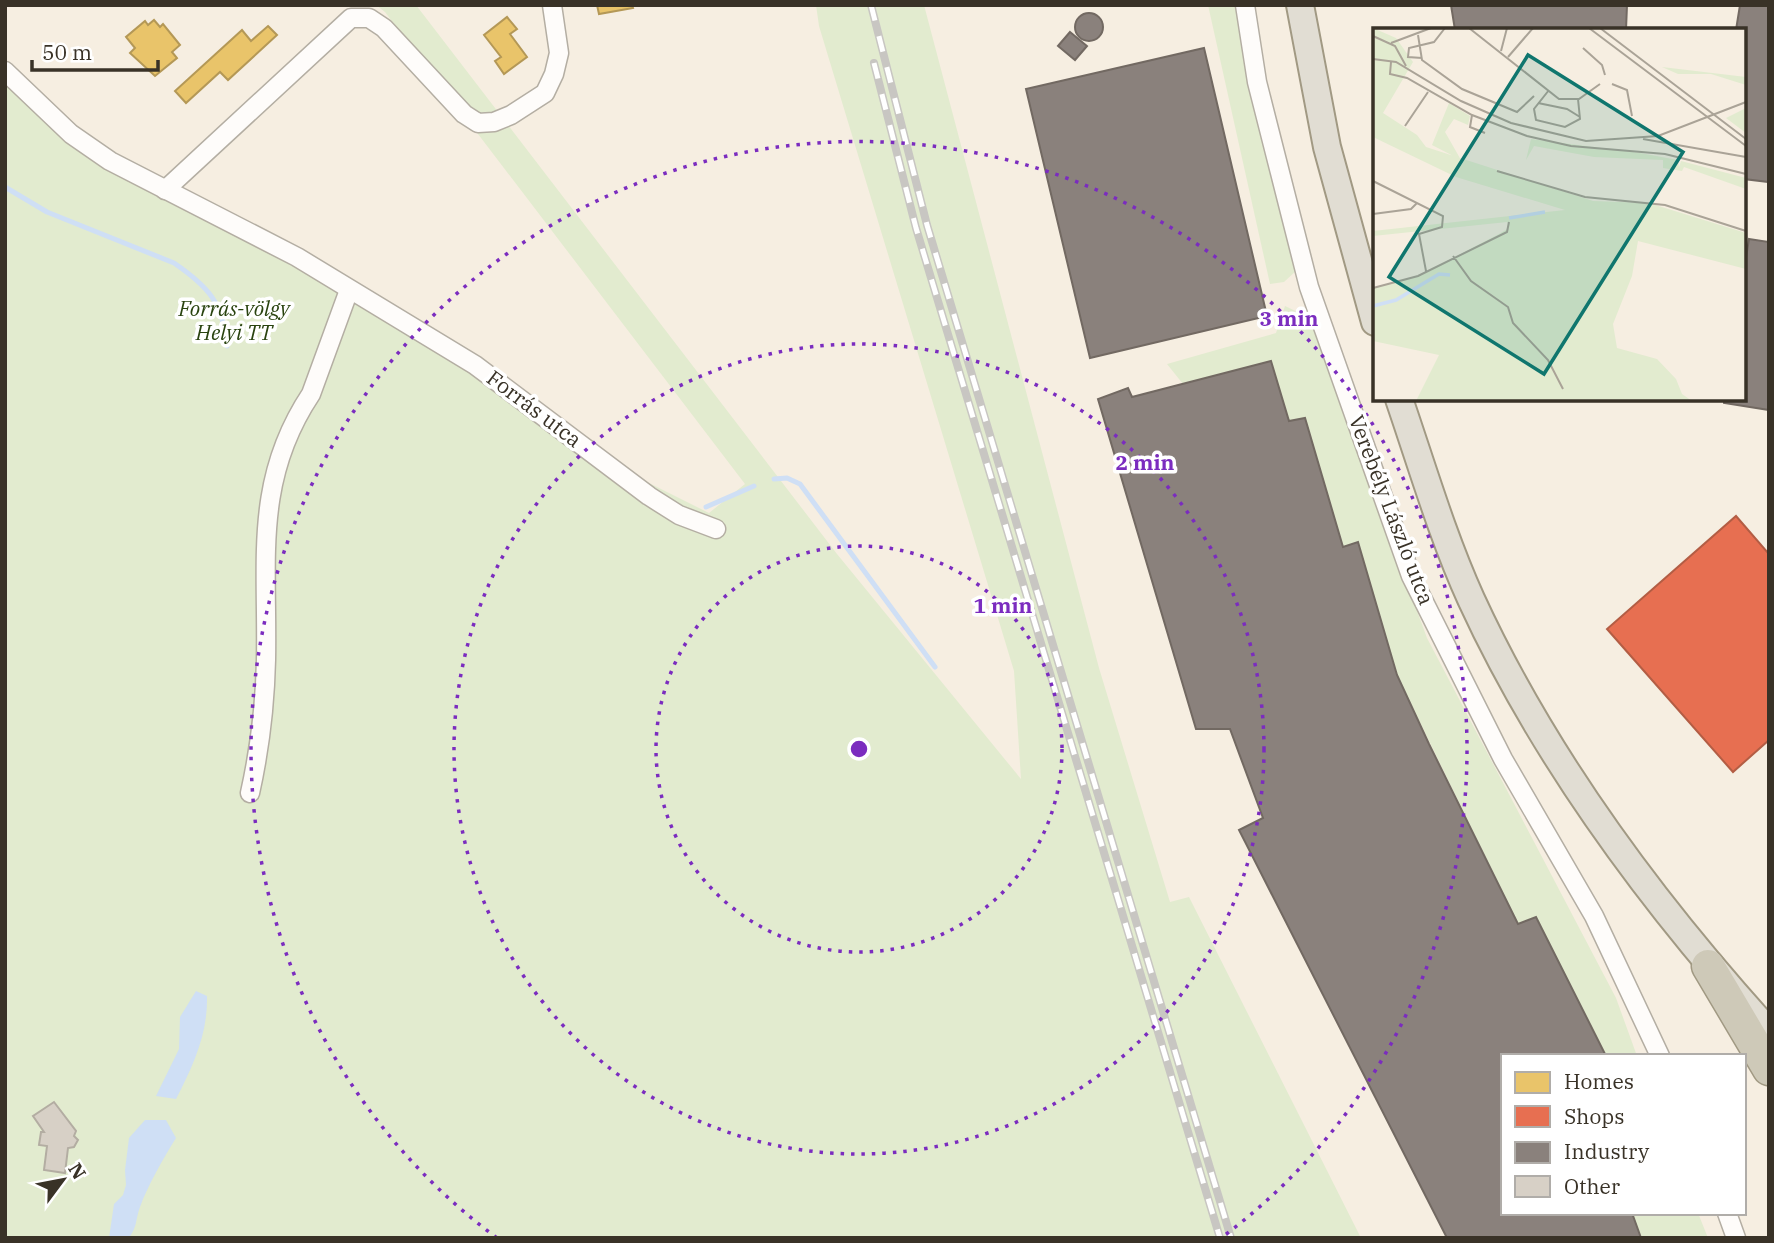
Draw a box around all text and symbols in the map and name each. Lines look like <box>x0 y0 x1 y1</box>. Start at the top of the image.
scale bar <box>32 28 158 72</box>
inset map <box>1373 28 1746 401</box>
text: 50 m <box>42 38 92 66</box>
park label: Forrás-völgy Helyi TT <box>177 294 292 346</box>
text: 3 min <box>1260 304 1318 332</box>
street label: Forrás utca <box>481 363 588 453</box>
street label: Verebély László utca <box>1343 411 1441 609</box>
text: 2 min <box>1116 448 1174 476</box>
text: 1 min <box>974 591 1032 619</box>
centre of rings <box>847 737 871 761</box>
legend <box>1501 1054 1746 1215</box>
text: Homes <box>1564 1067 1634 1095</box>
text: Shops <box>1564 1102 1624 1130</box>
text: Industry <box>1564 1137 1650 1165</box>
north arrow <box>28 1145 98 1215</box>
text: N <box>63 1158 92 1184</box>
text: Other <box>1564 1172 1621 1200</box>

